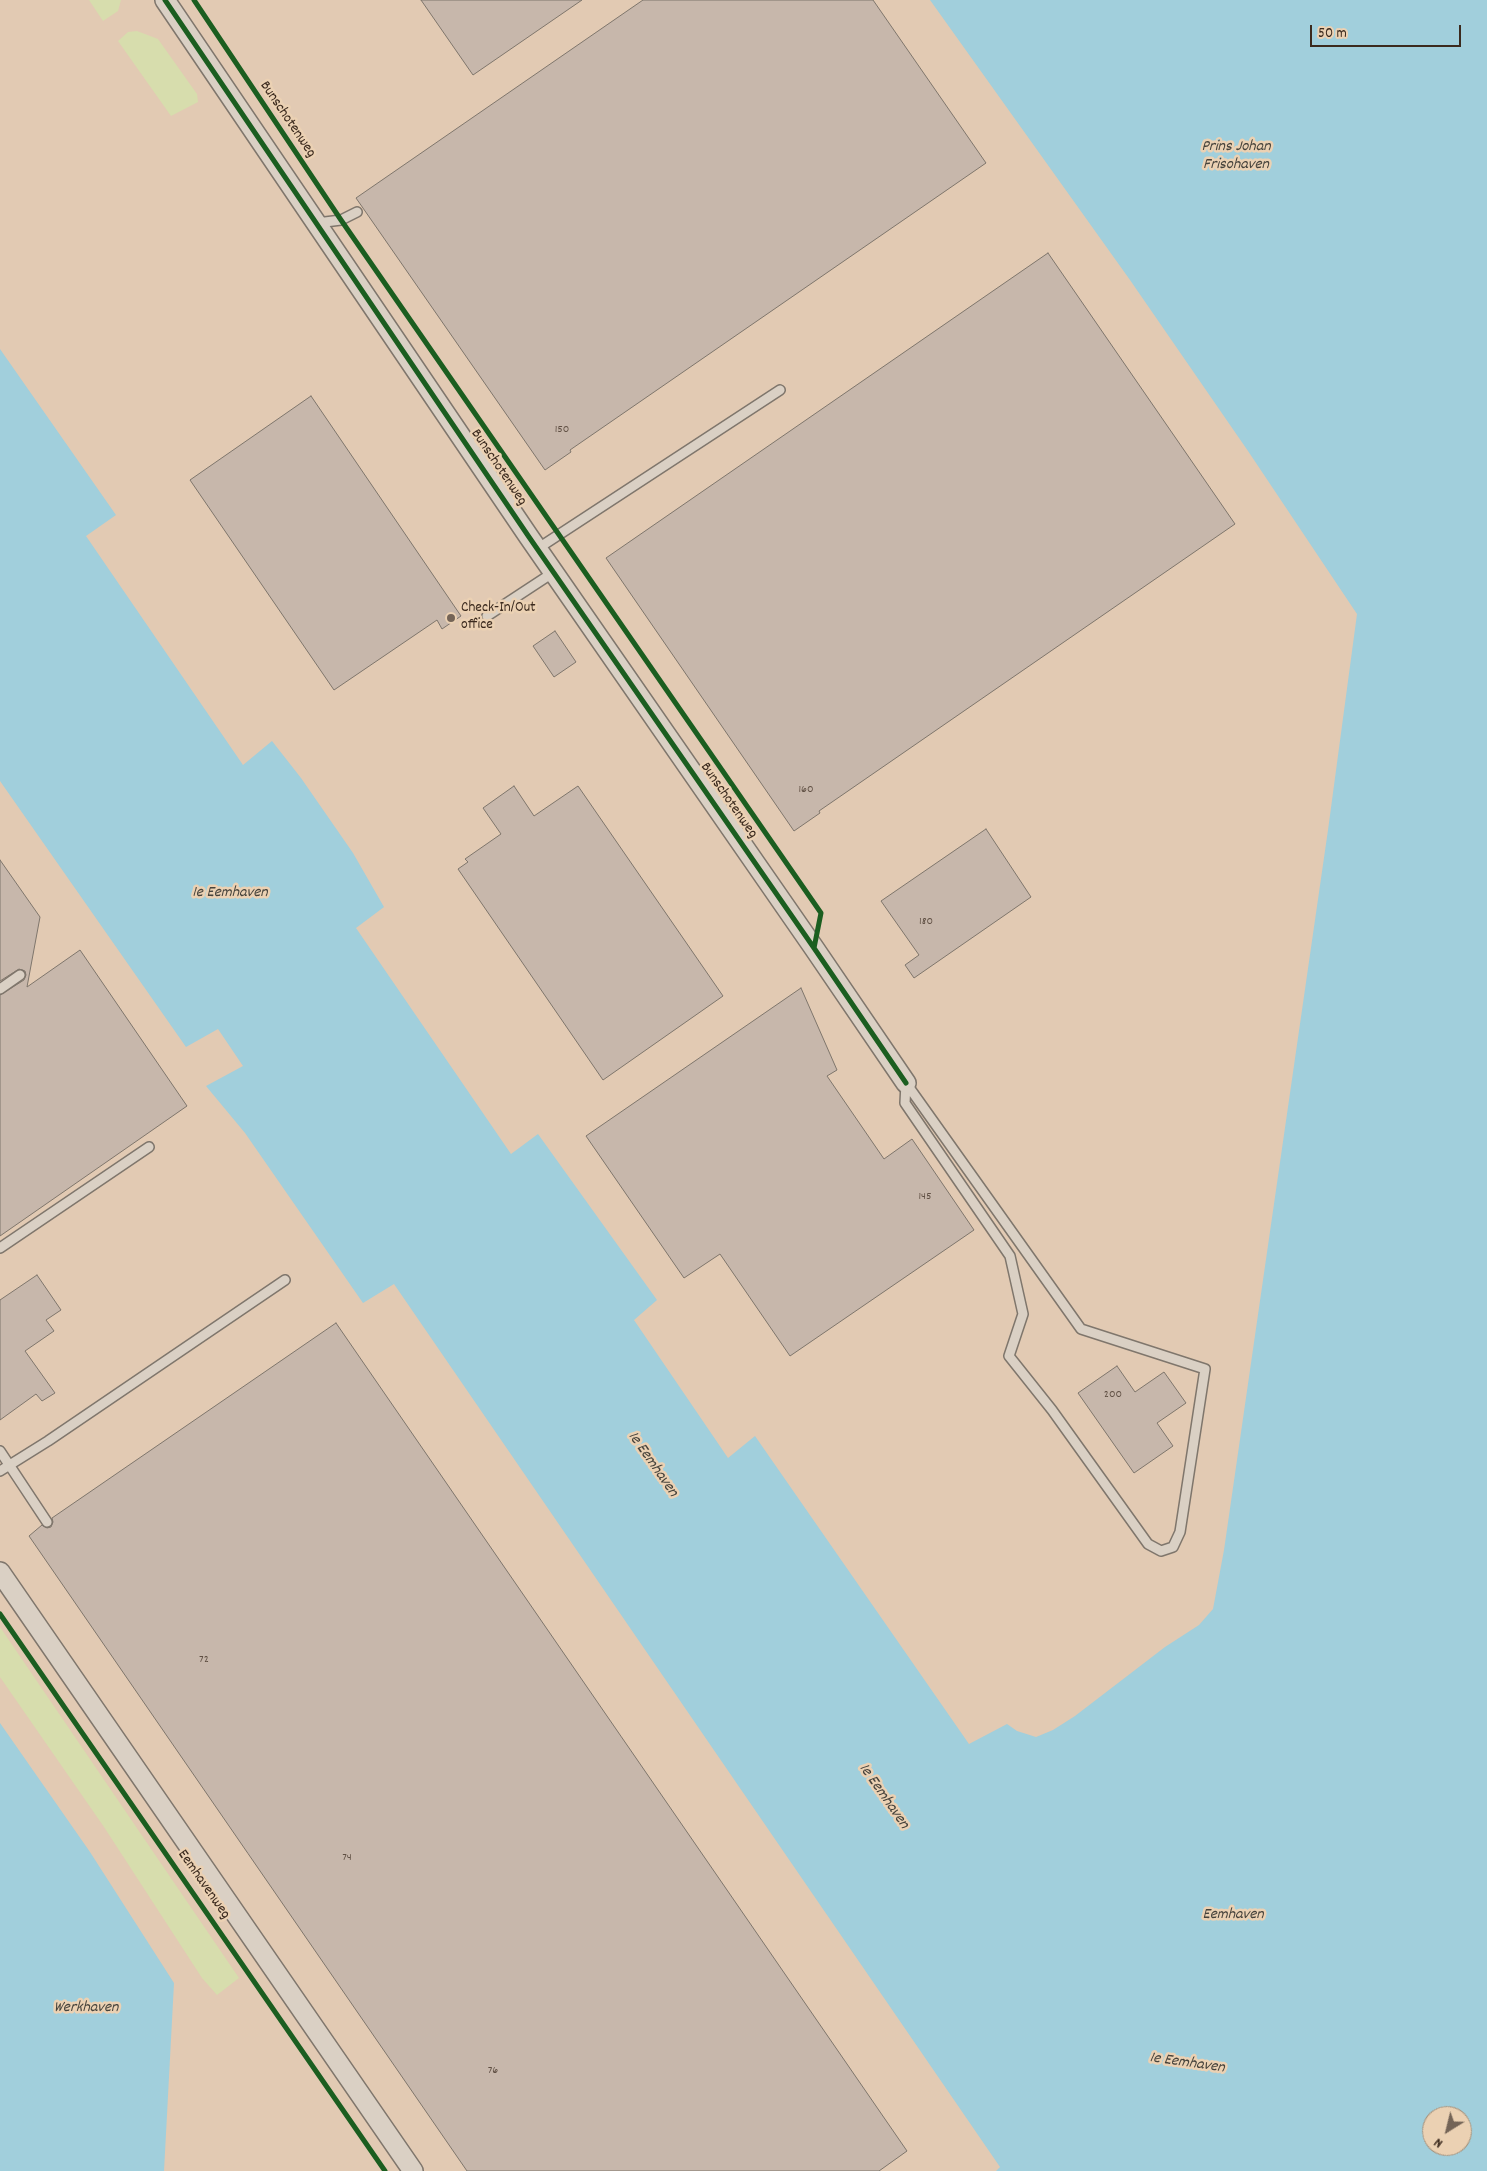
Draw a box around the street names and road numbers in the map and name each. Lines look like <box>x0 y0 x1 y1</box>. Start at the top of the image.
street label: Bunschotenweg <box>255 78 319 162</box>
street label: Bunschotenweg <box>466 426 530 510</box>
street label: Bunschotenweg <box>695 760 761 842</box>
street label: Eemhavenweg <box>173 1847 233 1923</box>

